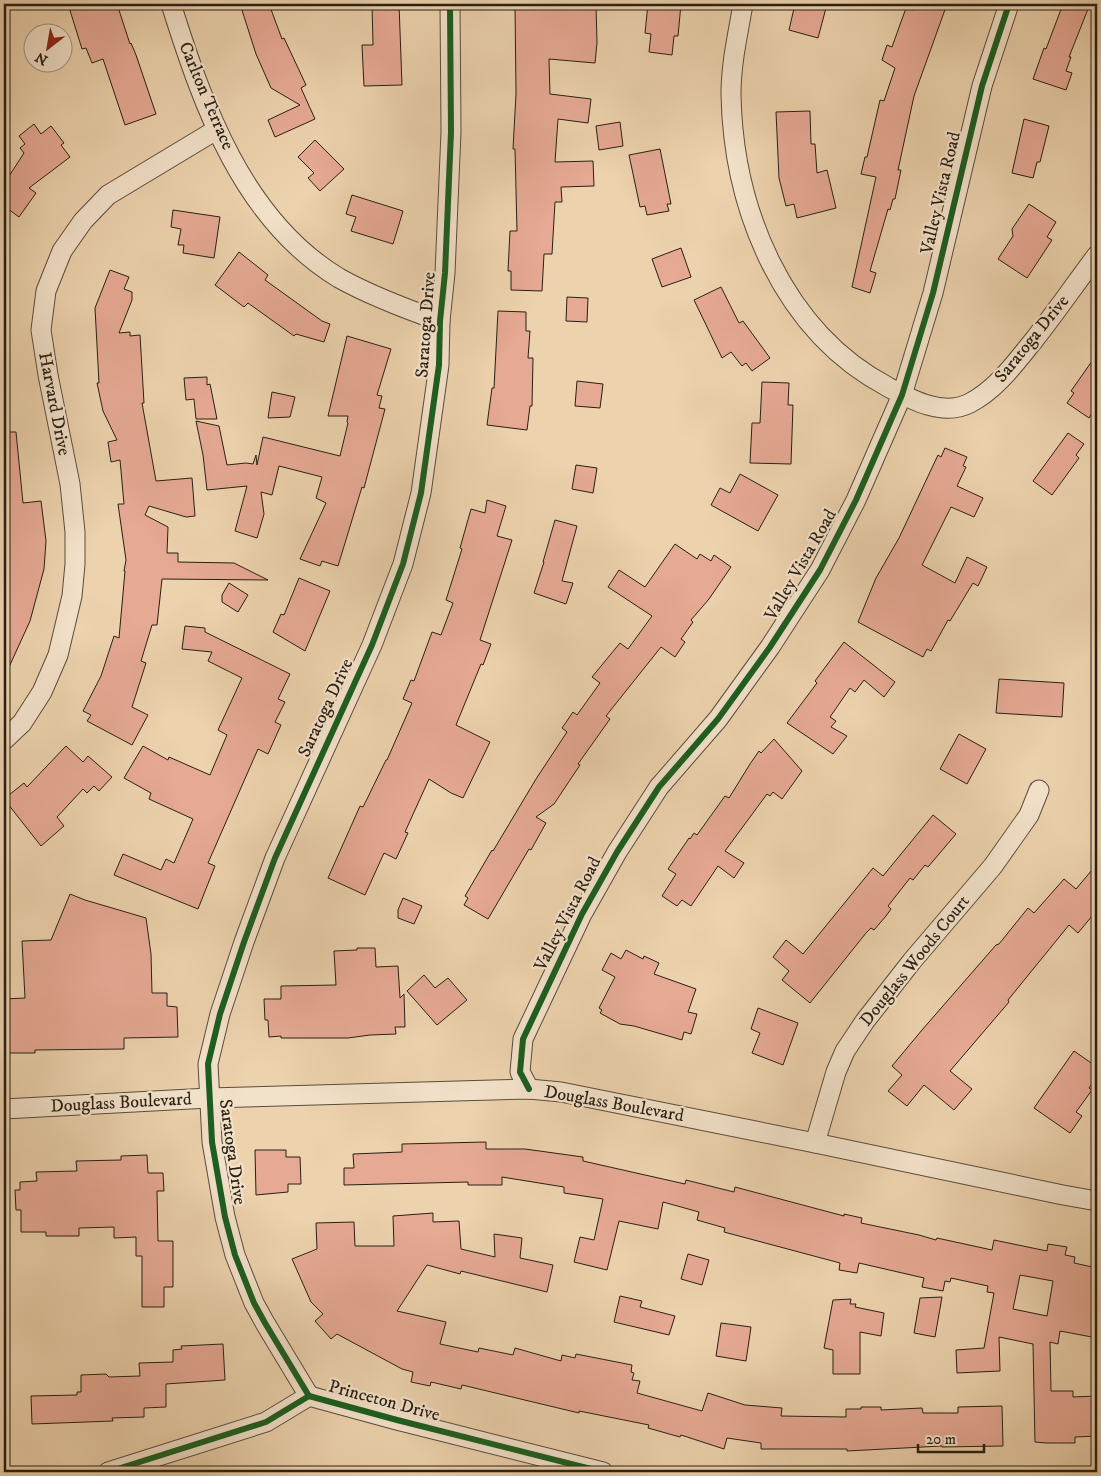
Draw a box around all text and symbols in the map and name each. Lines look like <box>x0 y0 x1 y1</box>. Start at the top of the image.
north arrow <box>22 22 72 72</box>
street label: Carlton Terrace <box>173 39 239 153</box>
text: N <box>32 47 51 69</box>
street label: Valley Vista Road <box>916 130 966 257</box>
street label: Saratoga Drive <box>411 271 441 379</box>
street label: Saratoga Drive <box>990 291 1074 387</box>
street label: Harvard Drive <box>33 350 75 458</box>
street label: Valley Vista Road <box>760 505 842 625</box>
street label: Saratoga Drive <box>294 655 358 761</box>
street label: Valley Vista Road <box>529 853 606 976</box>
street label: Douglass Woods Court <box>855 891 975 1031</box>
street label: Douglass Boulevard <box>542 1081 686 1127</box>
street label: Douglass Boulevard <box>50 1088 192 1118</box>
street label: Saratoga Drive <box>214 1098 250 1206</box>
street label: Princeton Drive <box>326 1376 442 1426</box>
scale bar <box>918 1421 985 1453</box>
text: 20 m <box>926 1430 956 1449</box>

